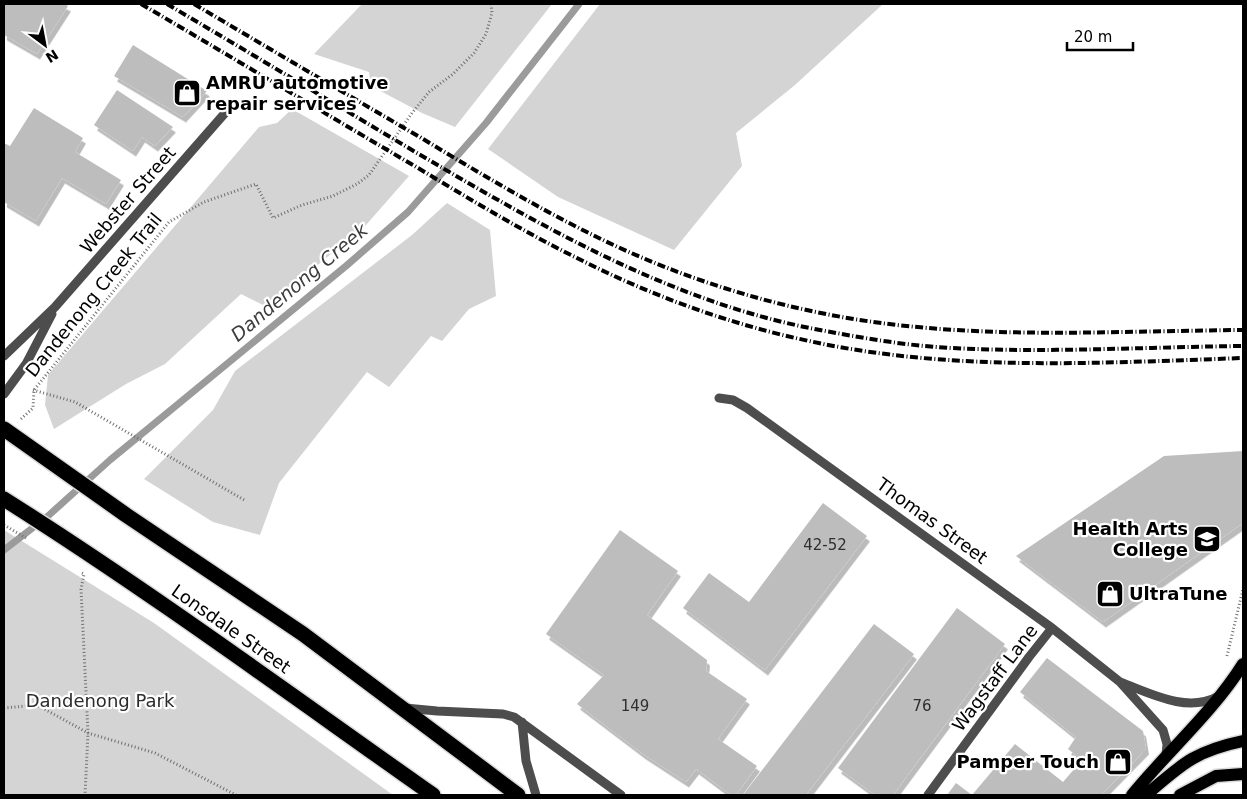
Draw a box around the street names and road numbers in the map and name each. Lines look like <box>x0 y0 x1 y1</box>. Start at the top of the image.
street label: Webster Street <box>76 142 180 257</box>
street label: Dandenong Creek Trail <box>21 209 166 381</box>
street label: Thomas Street <box>872 473 992 568</box>
street label: Lonsdale Street <box>168 580 295 677</box>
street label: Wagstaff Lane <box>948 620 1042 735</box>

